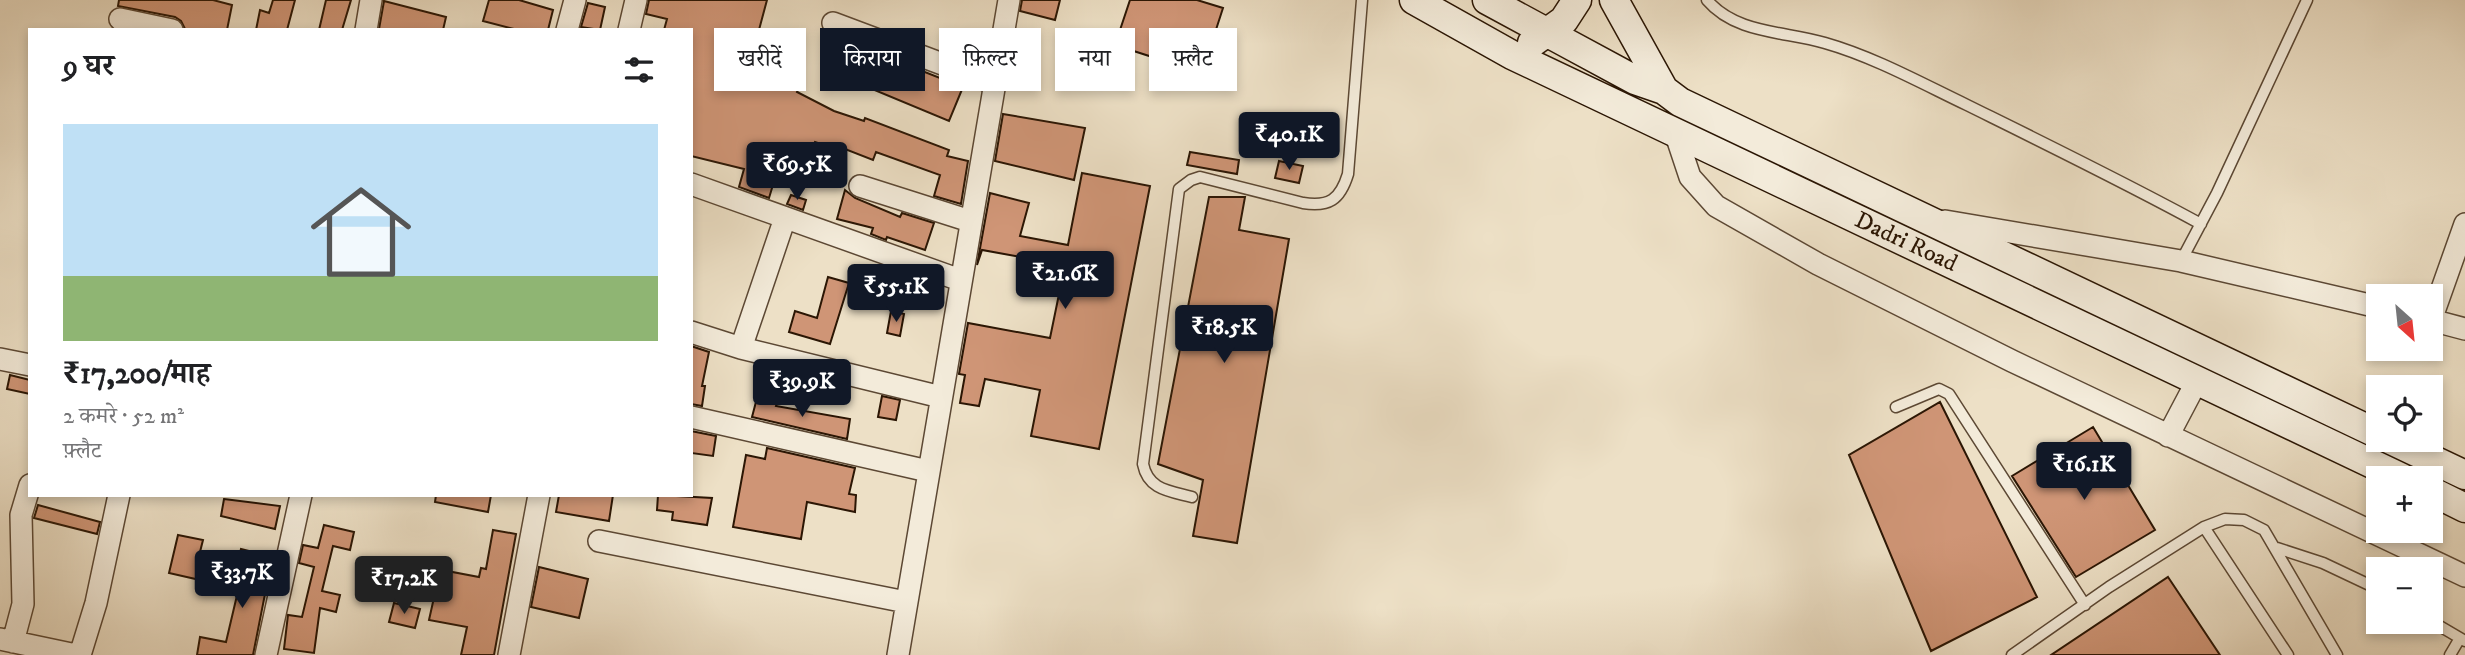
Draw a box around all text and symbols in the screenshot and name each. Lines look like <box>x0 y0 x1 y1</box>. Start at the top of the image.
chip: खरीदें <box>714 28 806 91</box>
chip: किराया <box>820 28 925 91</box>
chip: फ़िल्टर <box>939 28 1041 91</box>
chip: नया <box>1055 28 1135 91</box>
chip: फ़्लैट <box>1149 28 1237 91</box>
text: 9 घर <box>63 48 114 85</box>
icon: filters <box>620 51 658 89</box>
pin: ₹40.1K <box>1232 113 1346 172</box>
text: ₹40.1K <box>1255 120 1323 149</box>
pin: ₹69.5K <box>740 142 854 202</box>
text: ₹69.5K <box>762 150 832 179</box>
icon: home <box>298 169 424 295</box>
street label: Dadri Road <box>1850 205 1962 279</box>
pin: ₹21.6K <box>1008 252 1122 311</box>
text: ₹21.6K <box>1032 259 1098 288</box>
pin: ₹55.1K <box>839 264 953 324</box>
text: ₹55.1K <box>863 272 929 301</box>
north arrow <box>2366 284 2443 360</box>
map controls <box>2366 284 2443 634</box>
pin: ₹18.5K <box>1167 306 1281 365</box>
text: ₹18.5K <box>1191 313 1257 342</box>
text: ₹17,200/माह <box>63 356 210 393</box>
pin: ₹39.9K <box>745 360 859 419</box>
text: ₹39.9K <box>769 367 835 396</box>
button: locate <box>2366 375 2443 452</box>
text: 2 कमरे · 52 m² <box>63 402 184 431</box>
text: फ़्लैट <box>63 437 101 466</box>
pin: ₹16.1K <box>2027 442 2141 502</box>
text: ₹16.1K <box>2052 450 2116 479</box>
button: + <box>2366 466 2443 543</box>
pin: ₹33.7K <box>185 550 299 610</box>
pin: ₹17.2K <box>347 556 461 616</box>
button: − <box>2366 557 2443 634</box>
text: ₹33.7K <box>211 558 273 587</box>
text: ₹17.2K <box>371 564 437 593</box>

